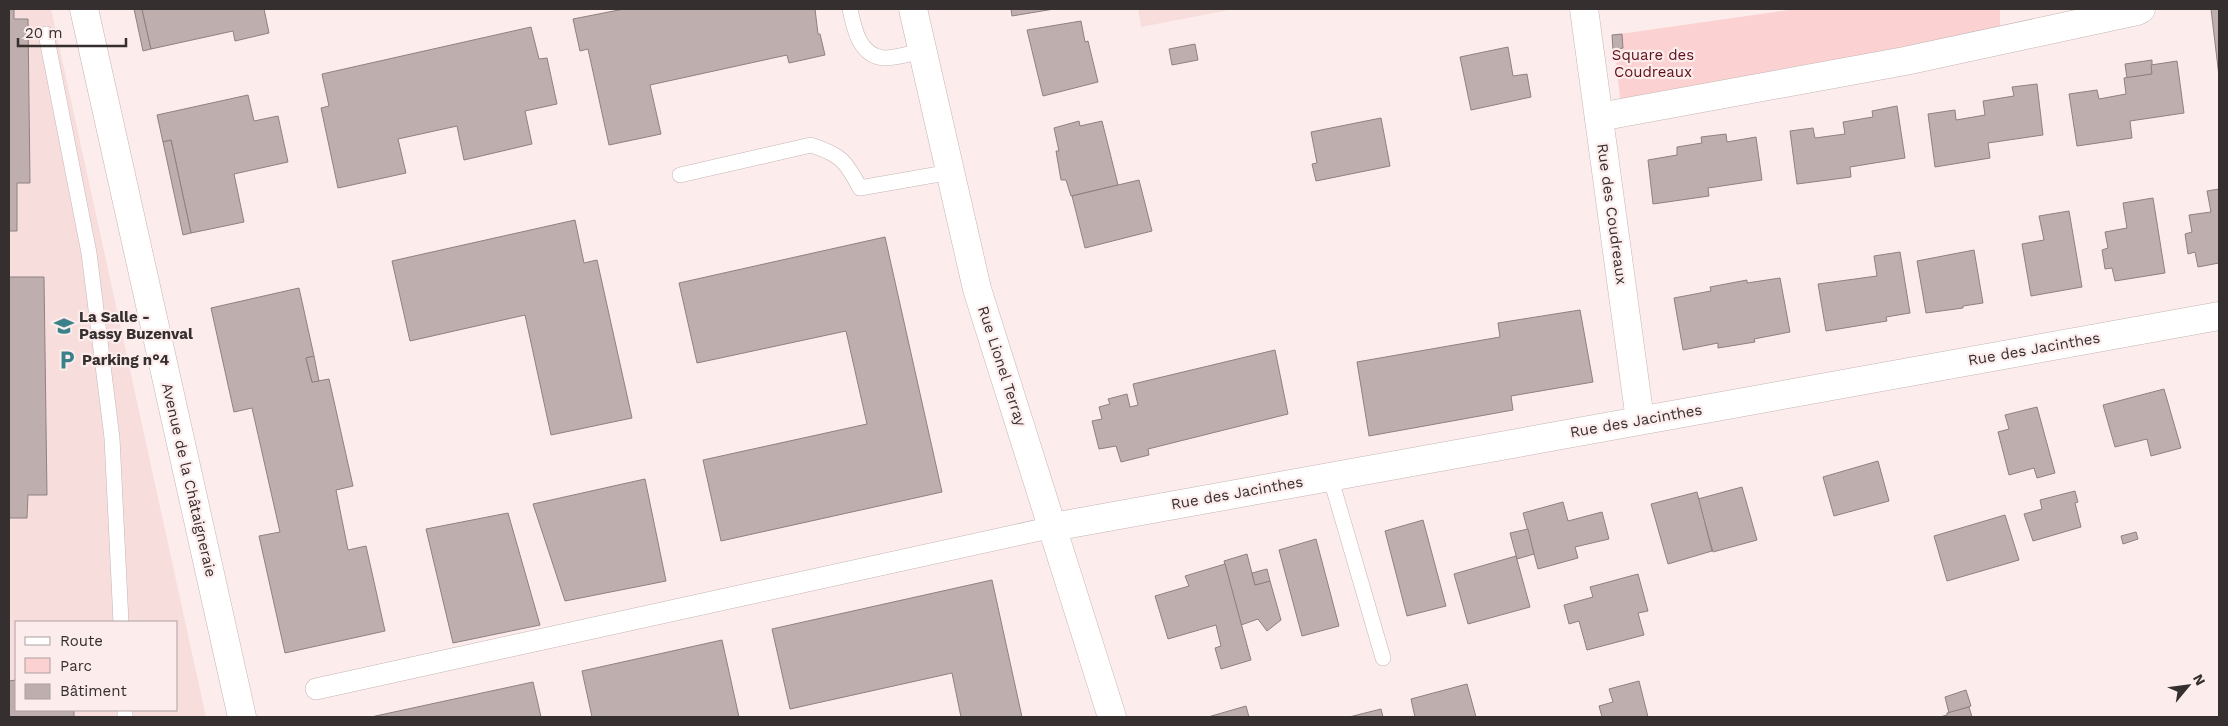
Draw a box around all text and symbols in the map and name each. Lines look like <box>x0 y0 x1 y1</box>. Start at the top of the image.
scale bar <box>18 15 125 47</box>
text: 20 m <box>25 24 63 42</box>
park label: Square des Coudreaux <box>1612 46 1694 81</box>
street label: Rue des Coudreaux <box>1593 142 1631 286</box>
street label: Rue Lionel Terray <box>974 304 1030 429</box>
place label: La Salle - Passy Buzenval <box>79 308 193 343</box>
school or university icon: La Salle - Passy Buzenval <box>53 315 75 337</box>
street label: Rue des Jacinthes <box>1966 328 2102 369</box>
parking icon: Parking n°4 <box>56 349 78 371</box>
place label: Parking n°4 <box>82 351 169 369</box>
street label: Avenue de la Châtaigneraie <box>158 381 220 579</box>
street label: Rue des Jacinthes <box>1568 400 1704 441</box>
street label: Rue des Jacinthes <box>1169 472 1305 513</box>
legend <box>15 621 178 711</box>
text: Route <box>60 632 103 650</box>
text: Parc <box>60 657 92 675</box>
north arrow <box>2163 661 2213 711</box>
text: N <box>2190 671 2209 688</box>
text: Bâtiment <box>60 682 127 700</box>

